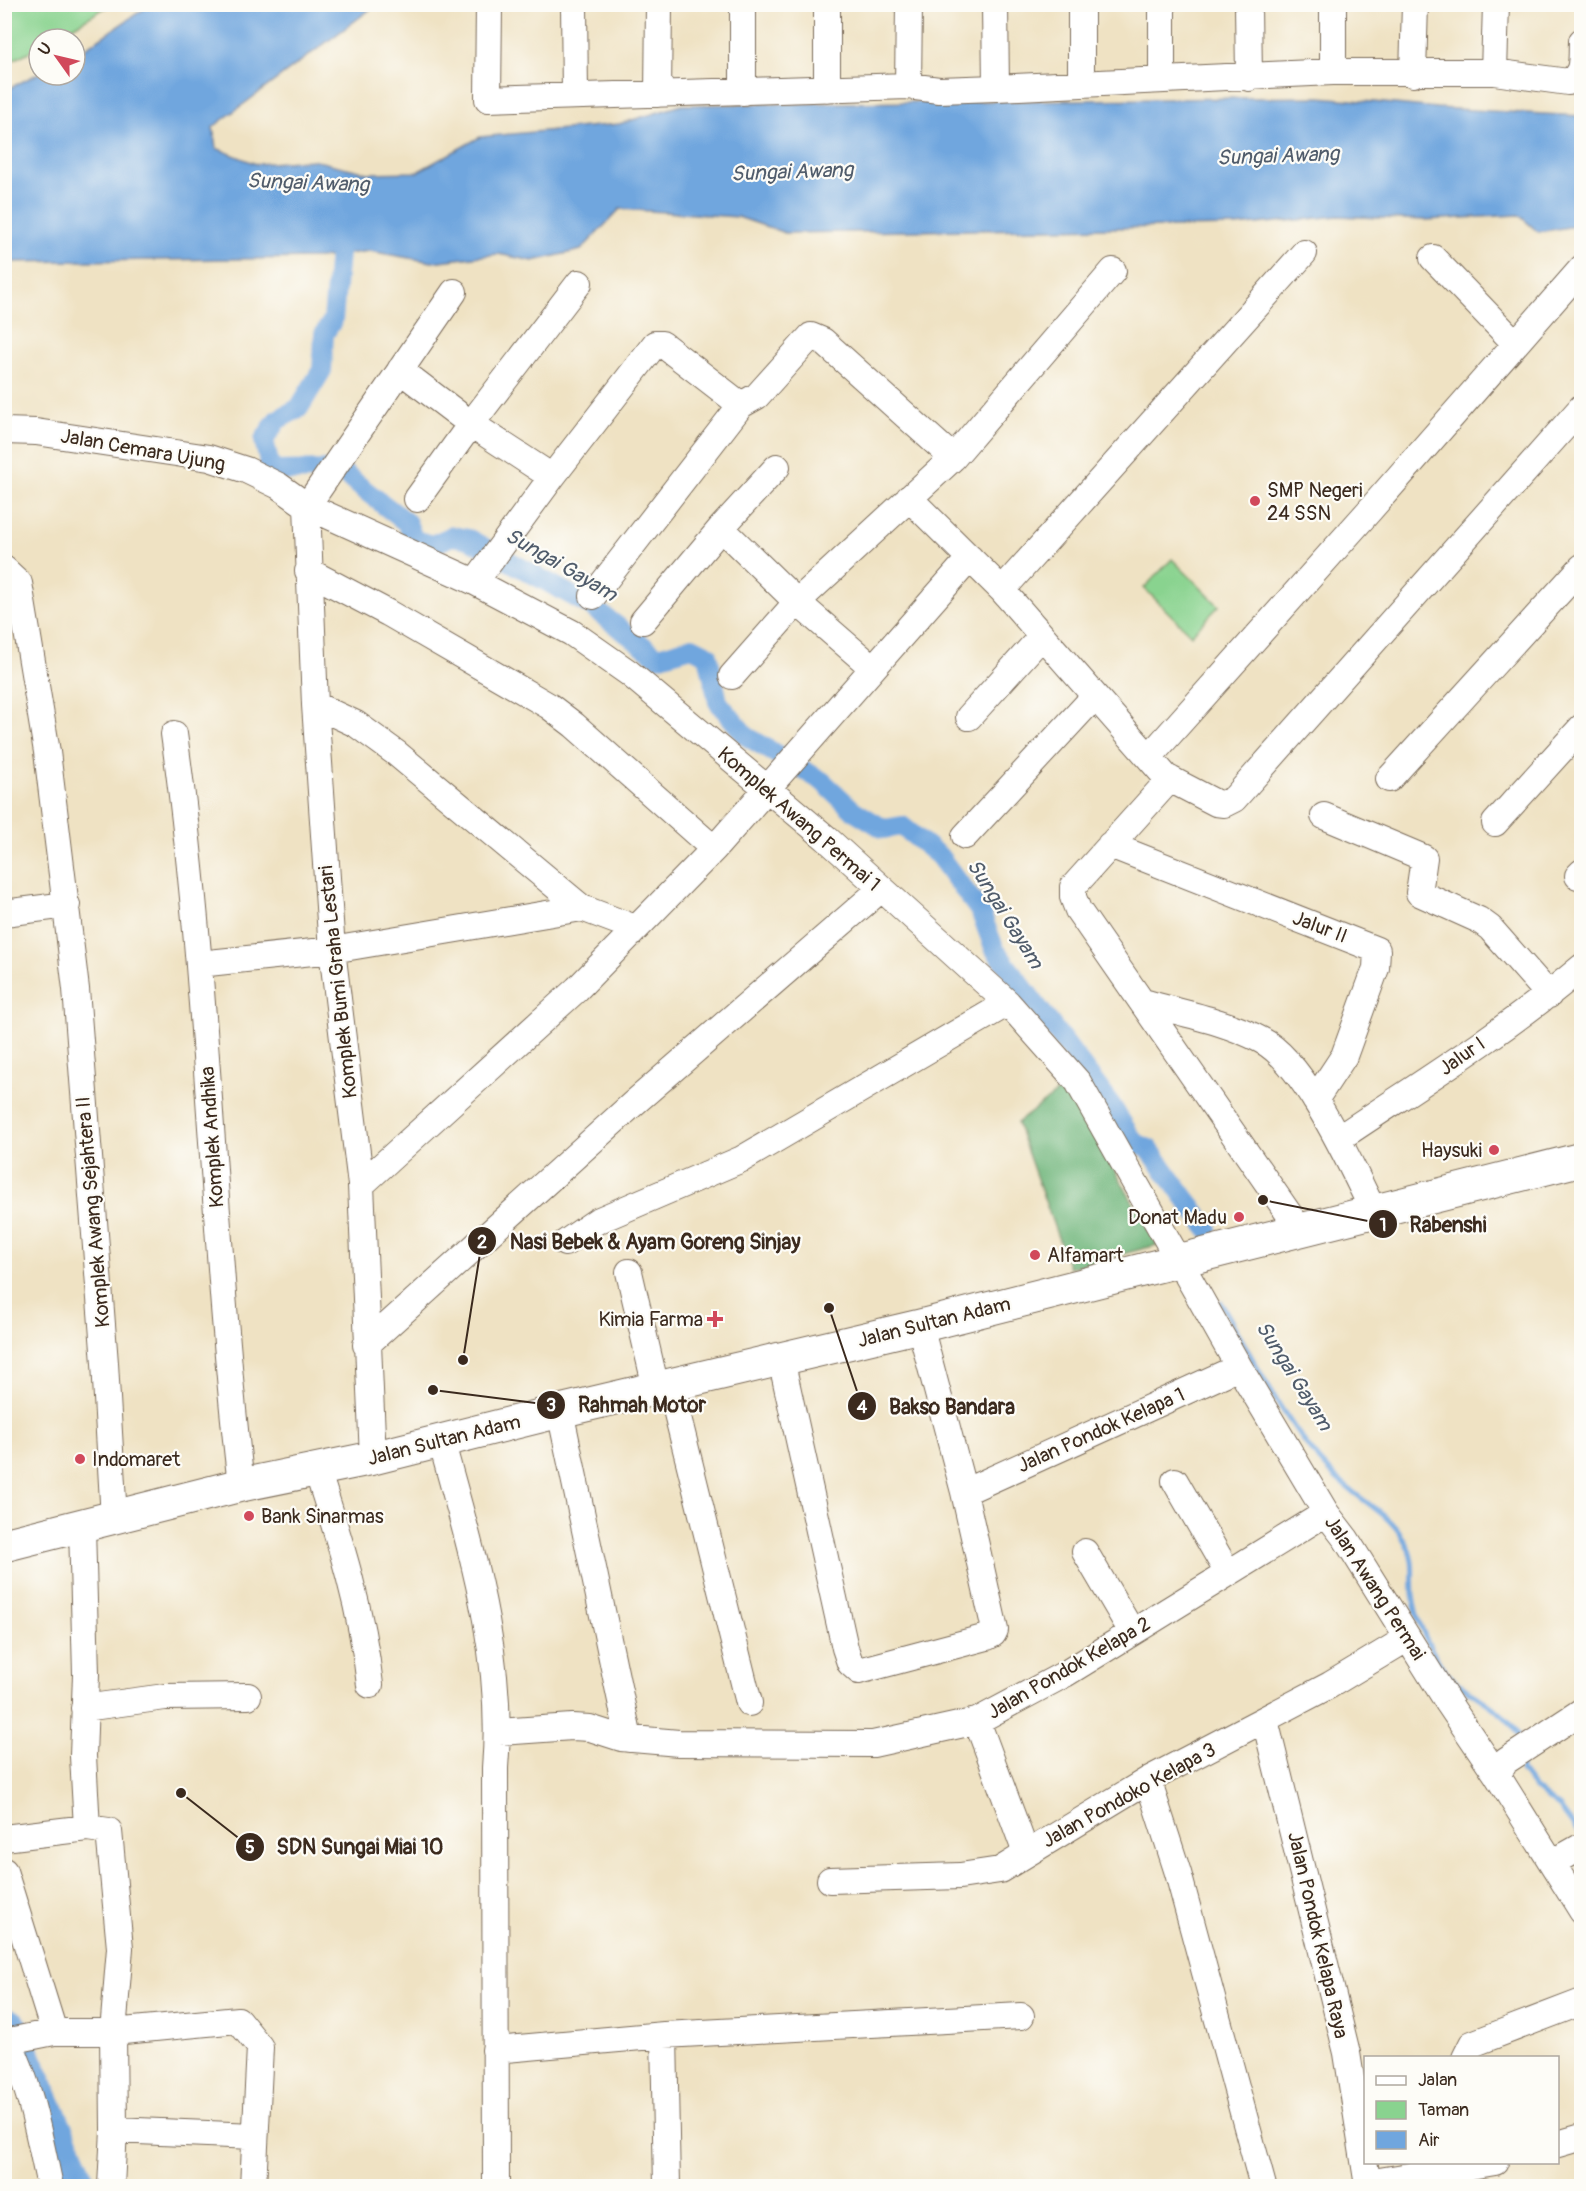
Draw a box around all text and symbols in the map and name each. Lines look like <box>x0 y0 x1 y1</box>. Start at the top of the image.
north arrow <box>27 27 87 87</box>
text: U <box>34 39 57 59</box>
water label: Sungai Awang <box>1217 140 1341 172</box>
water label: Sungai Awang <box>731 156 855 188</box>
water label: Sungai Awang <box>247 167 371 199</box>
street label: Jalan Cemara Ujung <box>59 423 227 477</box>
place label: SMP Negeri 24 SSN <box>1267 478 1362 526</box>
marker: SMP Negeri 24 SSN <box>1248 494 1262 508</box>
water label: Sungai Gayam <box>500 522 623 608</box>
street label: Komplek Awang Permai 1 <box>712 741 886 897</box>
water label: Sungai Gayam <box>961 854 1050 975</box>
street label: Komplek Bumi Graha Lestari <box>313 864 363 1100</box>
street label: Jalur II <box>1289 905 1351 949</box>
street label: Jalur I <box>1434 1031 1490 1081</box>
street label: Komplek Andhika <box>195 1066 229 1208</box>
street label: Komplek Awang Sejahtera II <box>70 1095 116 1329</box>
place label: Haysuki <box>1421 1138 1482 1163</box>
marker: Haysuki <box>1487 1143 1501 1157</box>
place label: Donat Madu <box>1128 1205 1227 1230</box>
callout: Rabenshi <box>1368 1205 1498 1244</box>
marker: Donat Madu <box>1232 1210 1246 1224</box>
text: Rabenshi <box>1410 1212 1487 1239</box>
text: 1 <box>1379 1214 1387 1237</box>
callout: Nasi Bebek & Ayam Goreng Sinjay <box>467 1222 812 1261</box>
text: Nasi Bebek & Ayam Goreng Sinjay <box>510 1229 800 1256</box>
text: 2 <box>477 1231 487 1254</box>
place label: Alfamart <box>1047 1243 1125 1268</box>
marker: Alfamart <box>1028 1248 1042 1262</box>
street label: Jalan Sultan Adam <box>855 1291 1013 1353</box>
place label: Kimia Farma <box>599 1307 703 1332</box>
marker: Kimia Farma <box>708 1312 722 1326</box>
water label: Sungai Gayam <box>1250 1316 1339 1437</box>
street label: Jalan Pondok Kelapa 1 <box>1013 1382 1189 1478</box>
callout: Rahmah Motor <box>536 1385 718 1424</box>
callout: Bakso Bandara <box>847 1387 1027 1426</box>
text: Rahmah Motor <box>578 1392 707 1419</box>
text: 3 <box>546 1394 556 1417</box>
text: Bakso Bandara <box>889 1394 1015 1421</box>
text: 4 <box>857 1396 868 1419</box>
street label: Jalan Sultan Adam <box>365 1409 523 1471</box>
place label: Indomaret <box>92 1447 181 1472</box>
marker: Indomaret <box>73 1452 87 1466</box>
place label: Bank Sinarmas <box>261 1504 384 1529</box>
marker: Bank Sinarmas <box>242 1509 256 1523</box>
street label: Jalan Awang Permai <box>1319 1511 1431 1665</box>
street label: Jalan Pondok Kelapa 2 <box>983 1611 1155 1725</box>
street label: Jalan Pondoko Kelapa 3 <box>1038 1737 1220 1853</box>
callout: SDN Sungai Miai 10 <box>235 1827 456 1866</box>
street label: Jalan Pondok Kelapa Raya <box>1282 1829 1354 2041</box>
text: SDN Sungai Miai 10 <box>277 1834 443 1861</box>
text: 5 <box>245 1836 255 1859</box>
legend <box>1364 2056 1559 2164</box>
text: Jalan <box>1418 2069 1457 2092</box>
text: Taman <box>1418 2099 1469 2122</box>
text: Air <box>1418 2129 1440 2152</box>

